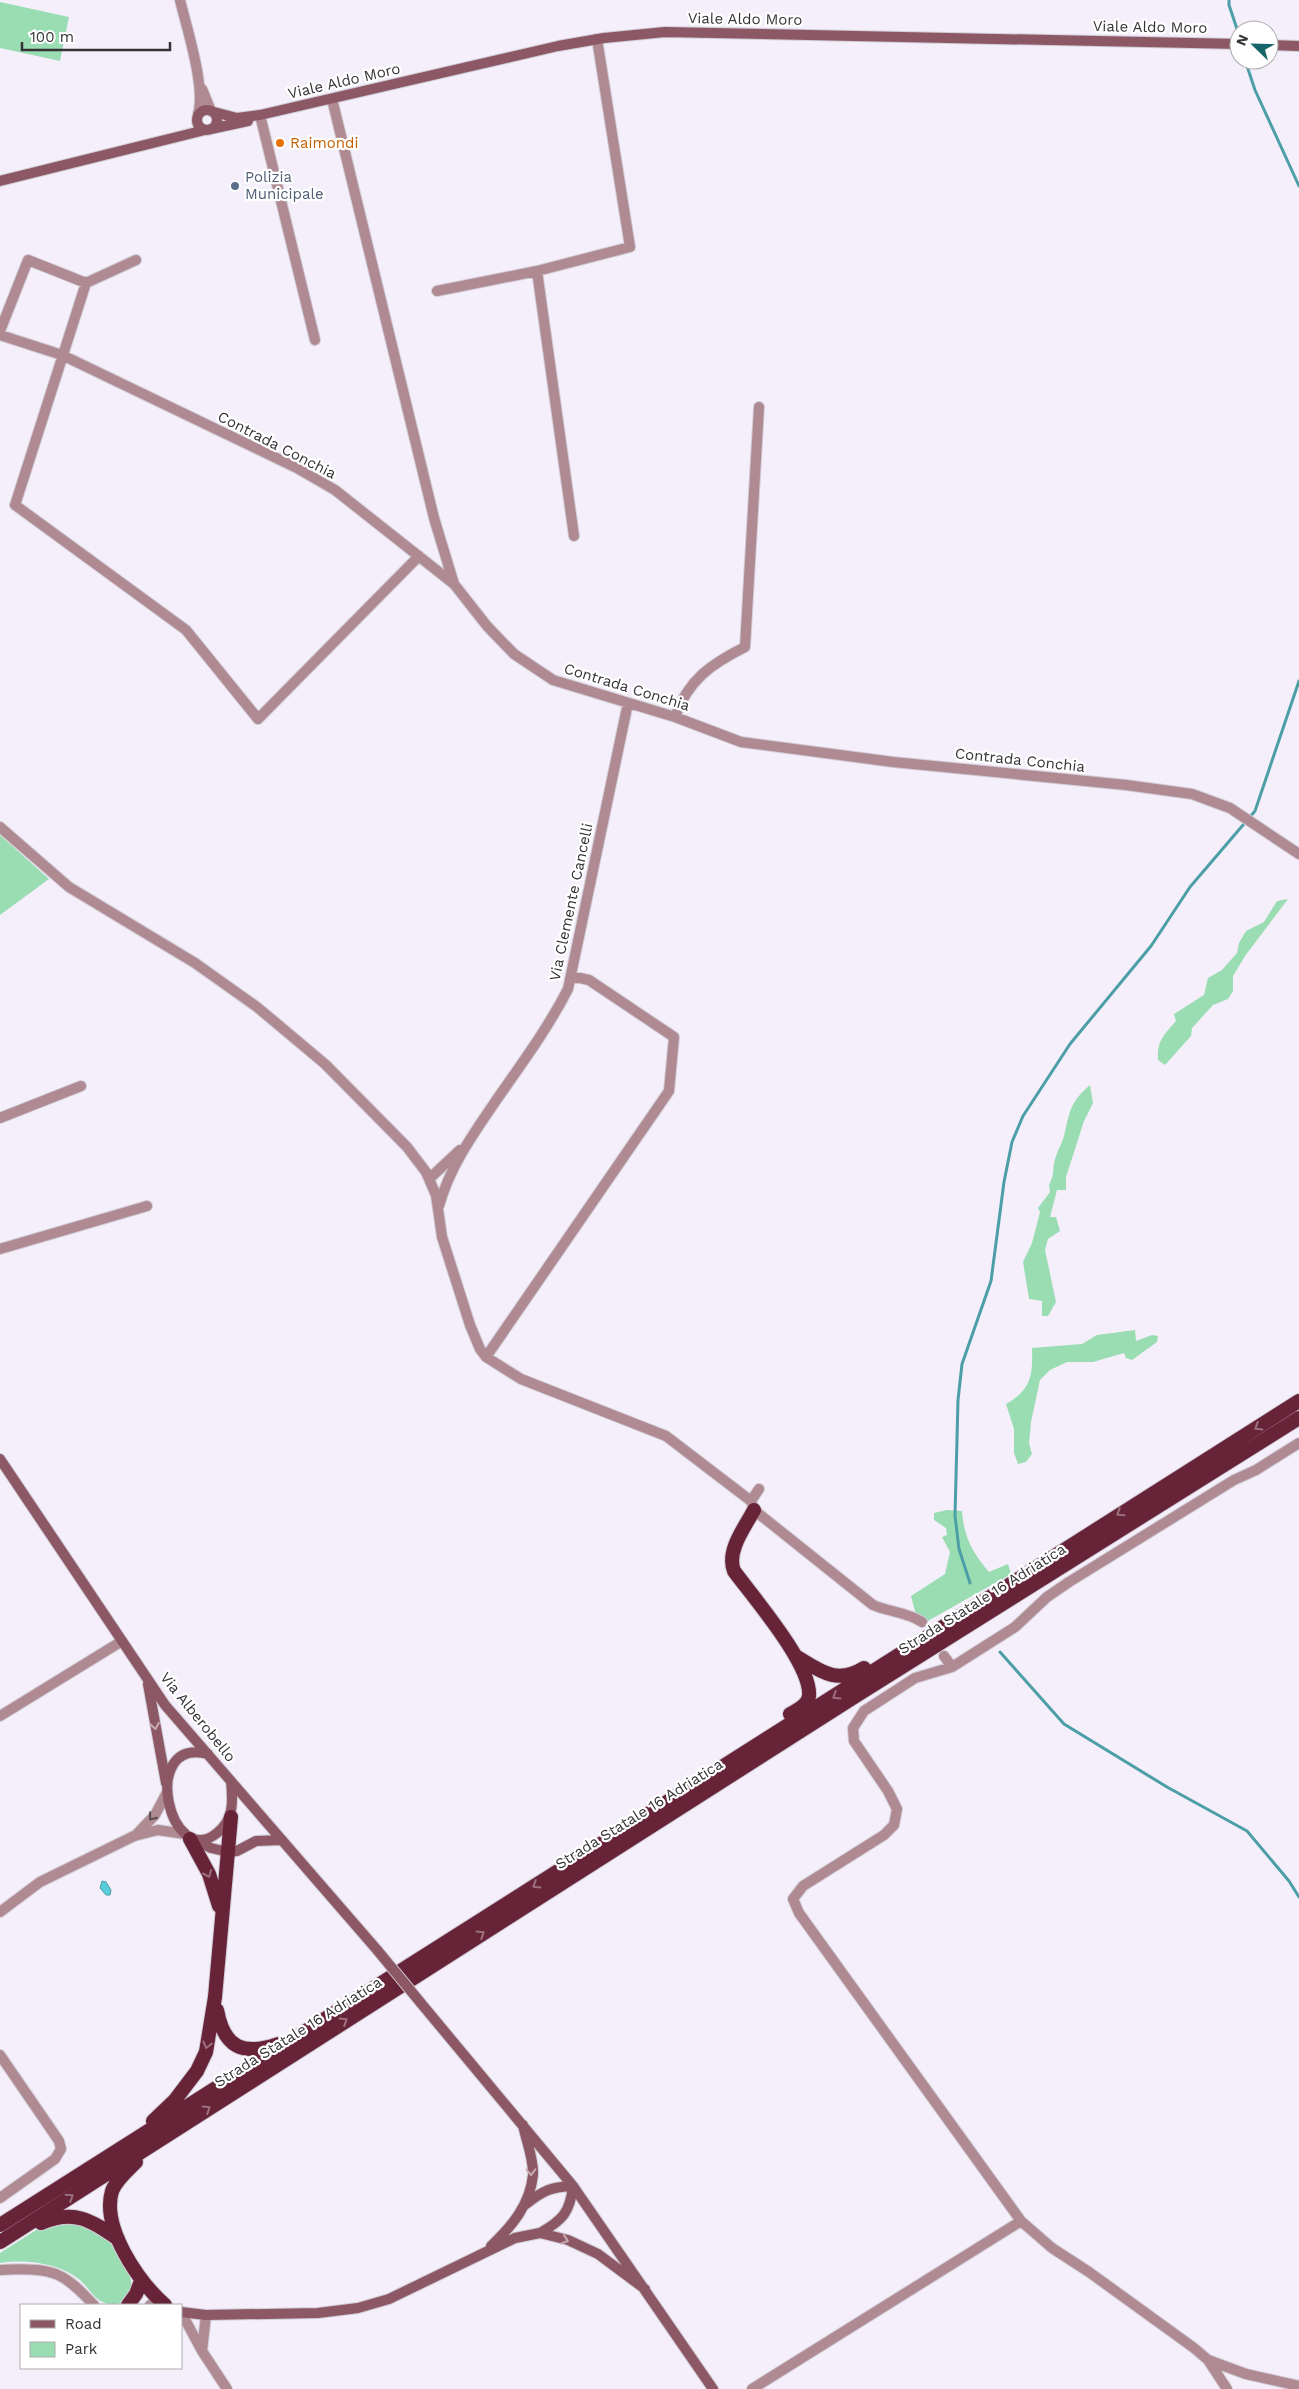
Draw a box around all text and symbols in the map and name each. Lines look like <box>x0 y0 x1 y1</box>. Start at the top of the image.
street label: Viale Aldo Moro <box>688 9 802 29</box>
street label: Viale Aldo Moro <box>1093 17 1207 37</box>
scale bar <box>22 20 170 52</box>
north arrow <box>1229 20 1279 70</box>
text: 100 m <box>30 28 74 46</box>
text: N <box>1233 32 1251 48</box>
street label: Viale Aldo Moro <box>286 59 402 103</box>
place label: Raimondi <box>290 134 358 152</box>
marker: Raimondi <box>274 137 286 149</box>
place label: Polizia Municipale <box>245 168 324 203</box>
marker: Polizia Municipale <box>229 180 241 192</box>
street label: Contrada Conchia <box>215 407 340 483</box>
street label: Contrada Conchia <box>562 659 693 715</box>
street label: Contrada Conchia <box>954 744 1086 776</box>
street label: Via Clemente Cancelli <box>545 821 597 983</box>
one-way arrow <box>1254 1420 1263 1430</box>
one-way arrow <box>1117 1507 1126 1517</box>
street label: Strada Statale 16 Adriatica <box>895 1540 1069 1658</box>
street label: Via Alberobello <box>156 1669 240 1765</box>
one-way arrow <box>833 1689 842 1699</box>
one-way arrow <box>150 1721 160 1730</box>
street label: Strada Statale 16 Adriatica <box>552 1755 726 1873</box>
one-way arrow <box>149 1811 158 1820</box>
one-way arrow <box>202 1869 213 1878</box>
one-way arrow <box>533 1879 542 1889</box>
one-way arrow <box>476 1931 485 1941</box>
street label: Strada Statale 16 Adriatica <box>211 1973 385 2091</box>
one-way arrow <box>338 2018 347 2028</box>
one-way arrow <box>202 2041 213 2050</box>
one-way arrow <box>201 2105 210 2115</box>
one-way arrow <box>526 2168 536 2176</box>
one-way arrow <box>65 2194 74 2203</box>
one-way arrow <box>560 2234 569 2244</box>
legend <box>20 2304 182 2369</box>
text: Road <box>65 2315 102 2333</box>
text: Park <box>65 2340 98 2358</box>

